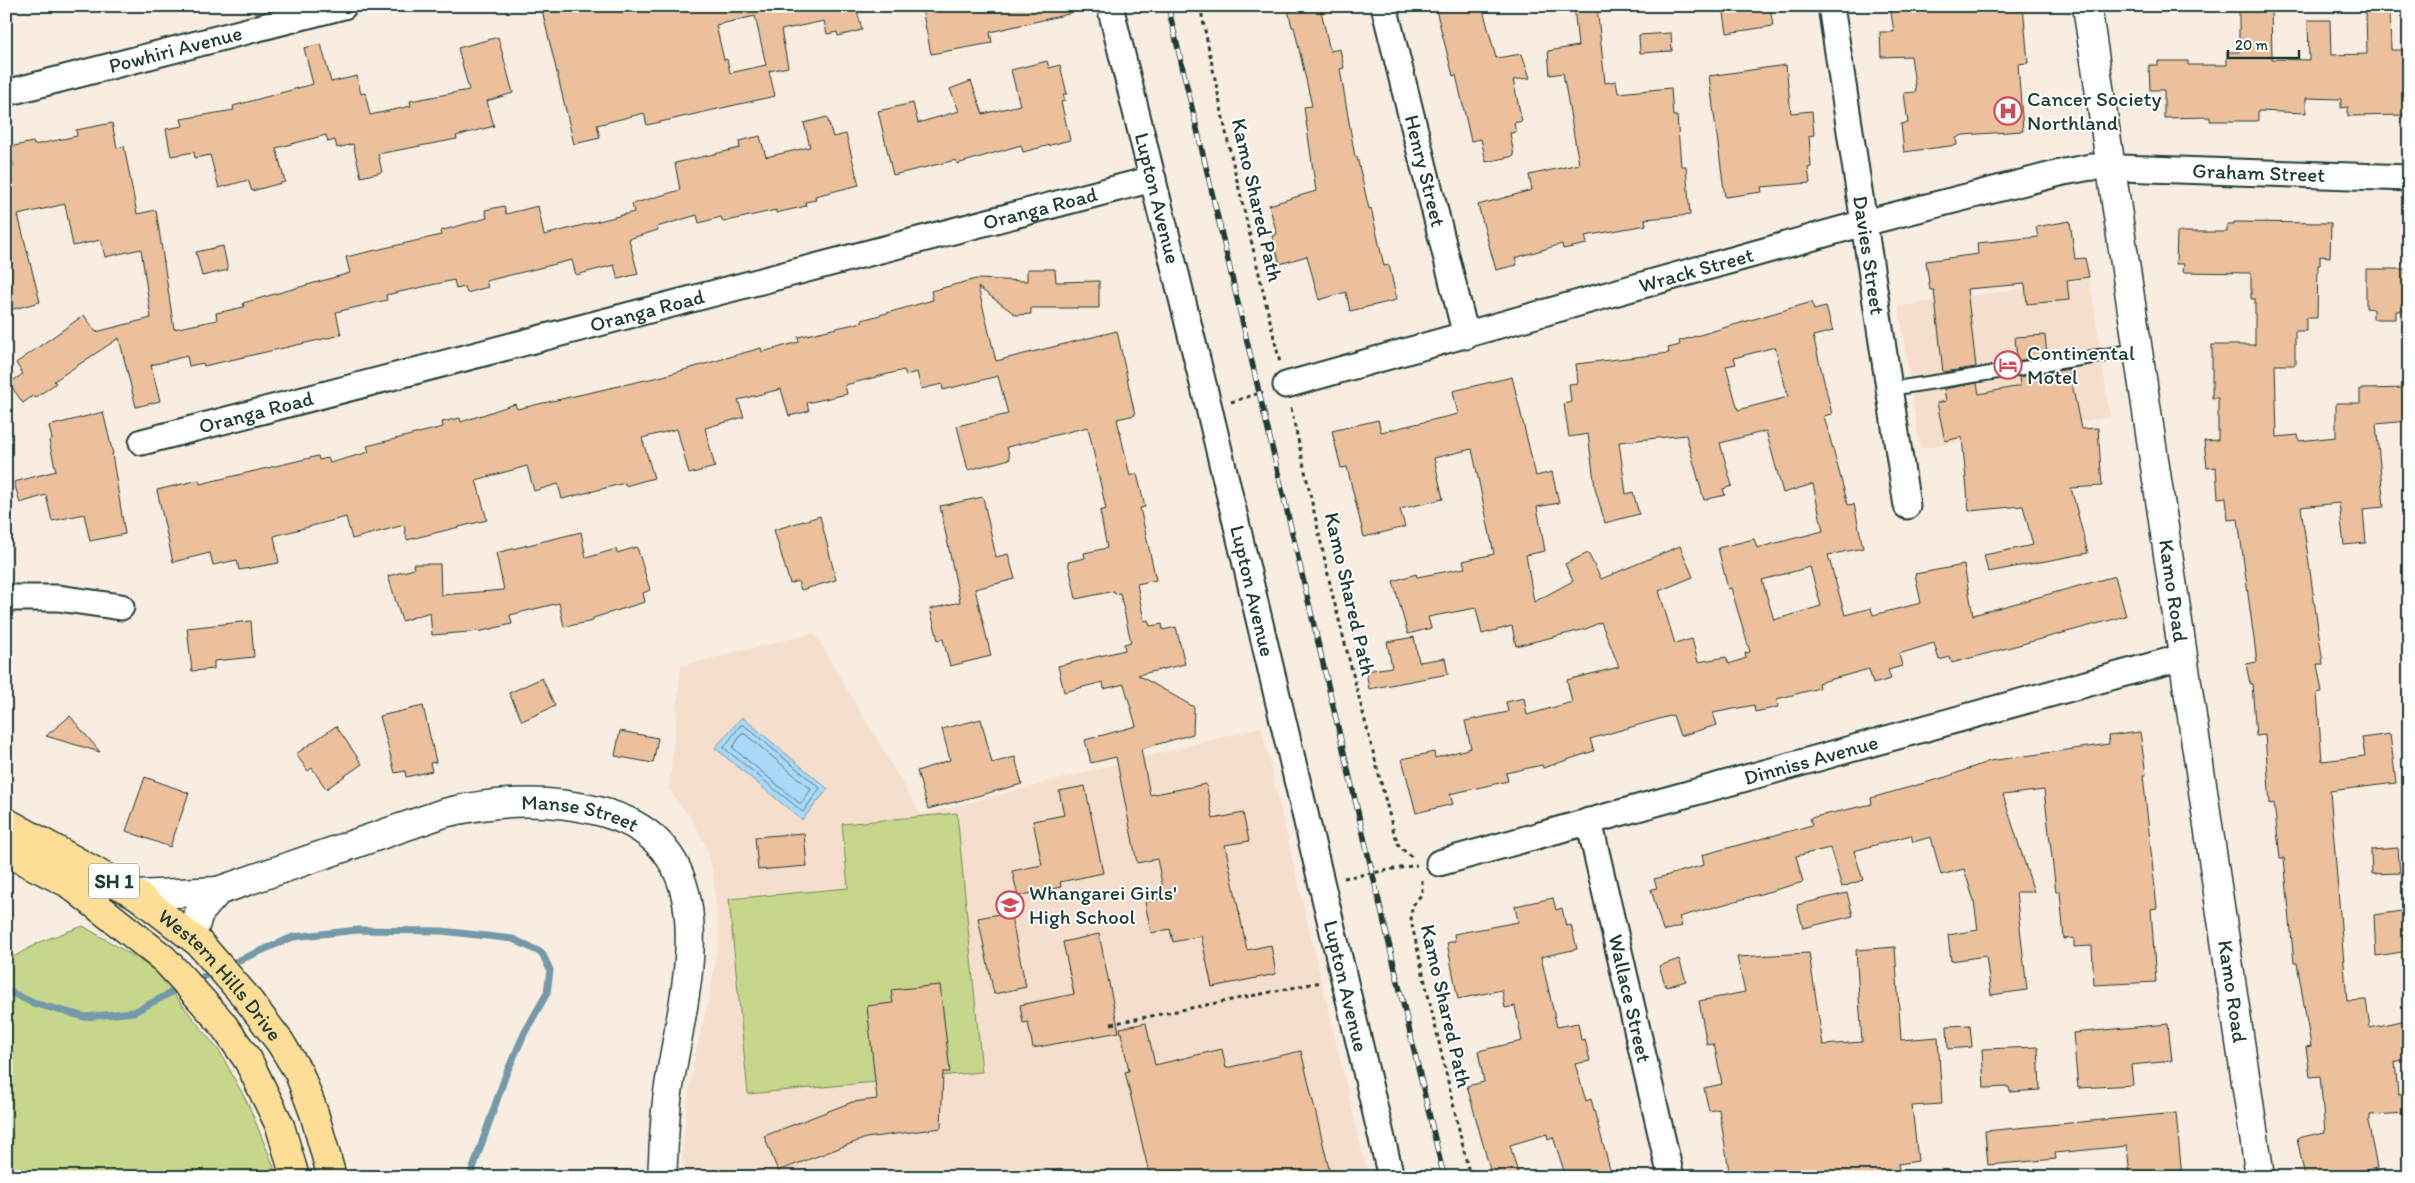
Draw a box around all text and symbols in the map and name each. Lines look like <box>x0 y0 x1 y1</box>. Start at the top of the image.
street label: Powhiri Avenue <box>106 20 245 78</box>
scale bar <box>2228 28 2299 60</box>
text: 20 m <box>2235 36 2269 54</box>
place label: Cancer Society Northland <box>2027 86 2161 135</box>
hospital icon: Cancer Society Northland <box>1993 96 2023 126</box>
street label: Henry Street <box>1400 112 1451 230</box>
street label: Kamo Shared Path <box>1227 116 1288 284</box>
street label: Lupton Avenue <box>1130 130 1186 266</box>
street label: Graham Street <box>2192 158 2326 187</box>
street label: Oranga Road <box>980 181 1100 235</box>
street label: Davies Street <box>1848 194 1891 316</box>
street label: Wrack Street <box>1636 242 1756 298</box>
street label: Oranga Road <box>587 283 707 337</box>
place label: Continental Motel <box>2027 340 2135 389</box>
hotel icon: Continental Motel <box>1993 350 2023 380</box>
street label: Oranga Road <box>196 385 316 439</box>
street label: Kamo Shared Path <box>1320 510 1381 678</box>
street label: Lupton Avenue <box>1225 523 1280 659</box>
street label: Kamo Road <box>2154 538 2194 644</box>
street label: Dinniss Avenue <box>1741 729 1881 790</box>
street label: Manse Street <box>521 790 643 837</box>
road number: SH 1 <box>89 864 139 898</box>
place label: Whangarei Girls' High School <box>1029 880 1177 929</box>
school or university icon: Whangarei Girls' High School <box>995 890 1025 920</box>
street label: Western Hills Drive <box>154 903 288 1046</box>
street label: Lupton Avenue <box>1319 918 1374 1054</box>
street label: Kamo Shared Path <box>1416 922 1477 1090</box>
street label: Wallace Street <box>1603 932 1657 1065</box>
street label: Kamo Road <box>2213 938 2253 1044</box>

